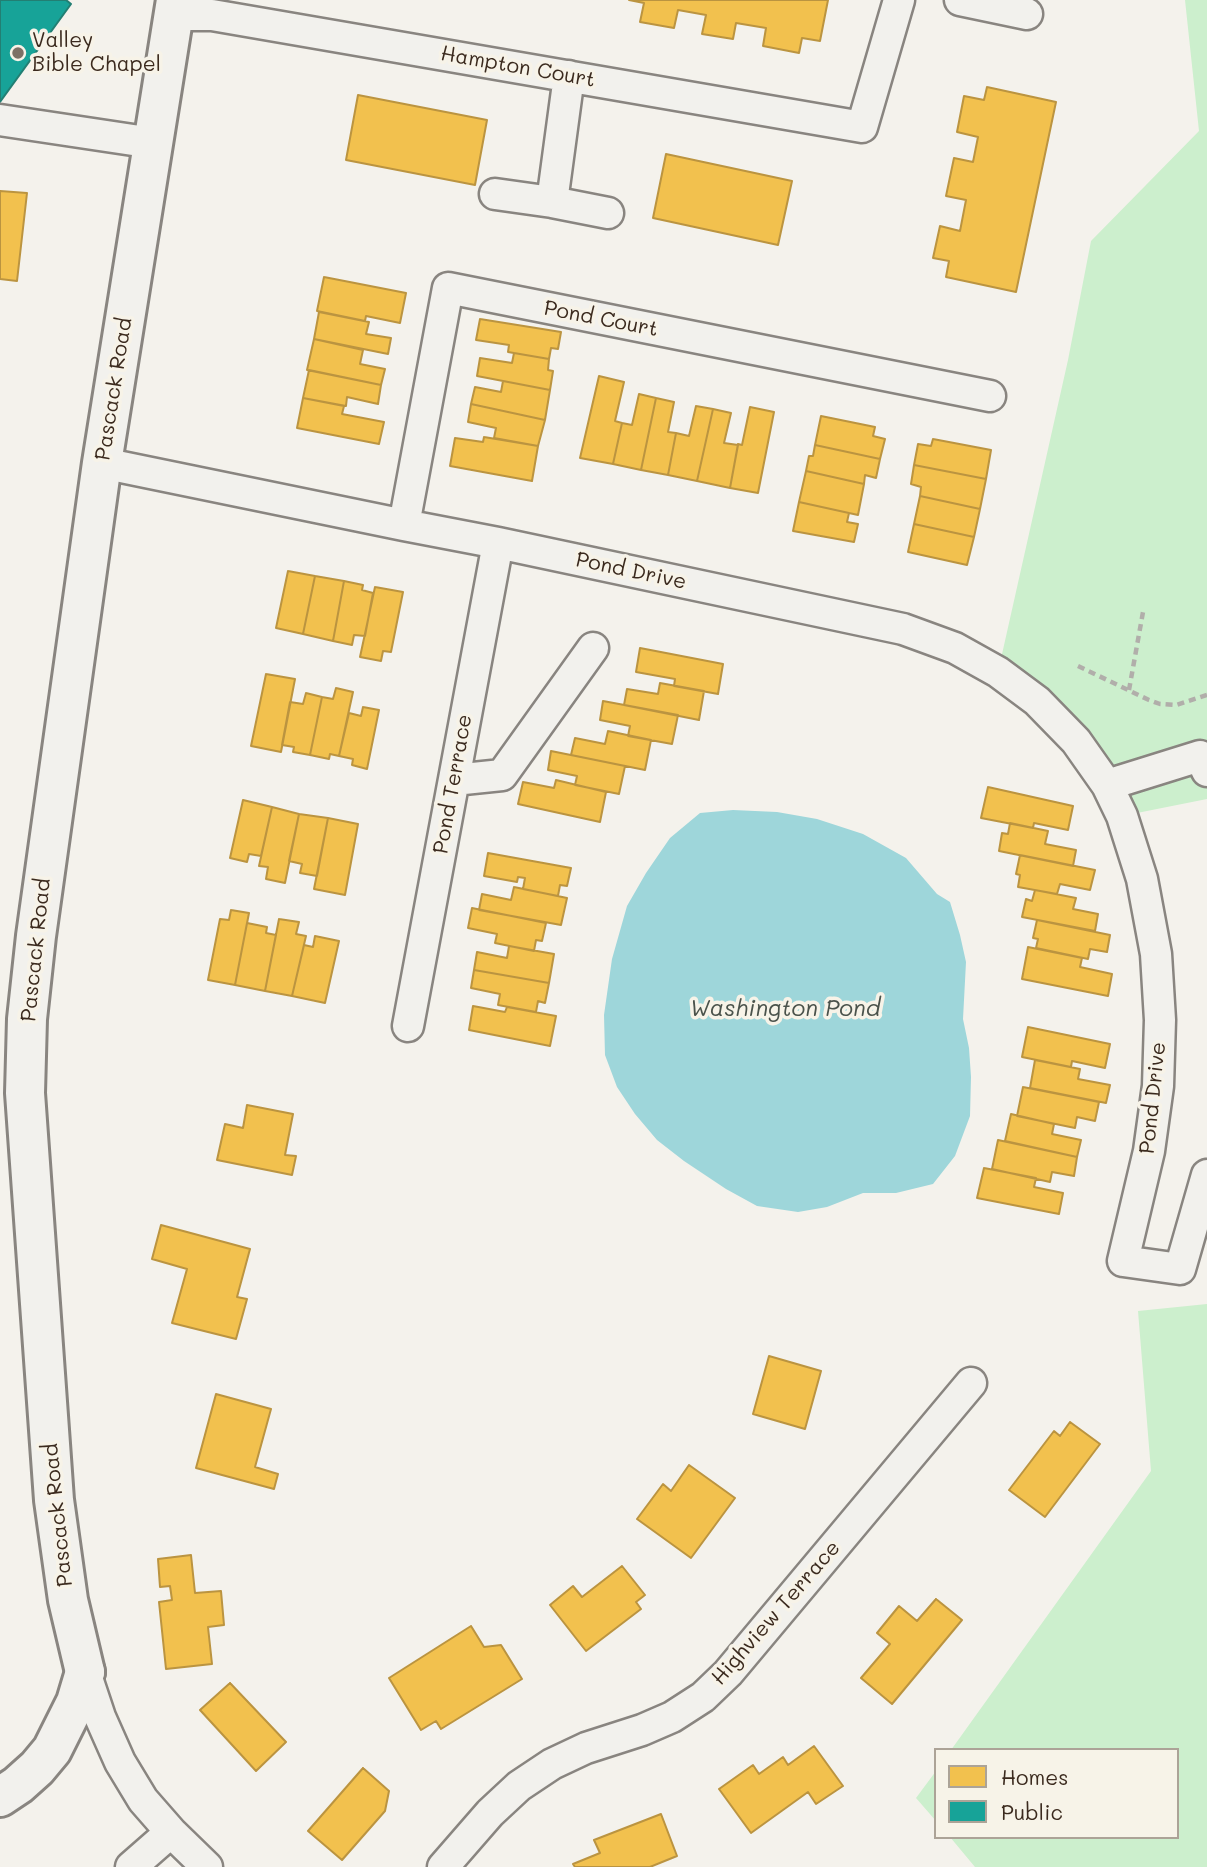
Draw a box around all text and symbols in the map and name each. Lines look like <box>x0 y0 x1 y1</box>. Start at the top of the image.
place label: Valley Bible Chapel <box>32 28 161 78</box>
street label: Hampton Court <box>439 41 597 93</box>
marker: Valley Bible Chapel <box>10 45 26 61</box>
street label: Pond Court <box>542 296 660 342</box>
street label: Pascack Road <box>90 316 138 462</box>
street label: Pond Drive <box>573 547 689 595</box>
street label: Pond Terrace <box>428 712 478 856</box>
street label: Pascack Road <box>16 877 56 1023</box>
water label: Washington Pond <box>690 995 880 1023</box>
street label: Pond Drive <box>1135 1041 1171 1155</box>
street label: Pascack Road <box>38 1442 78 1588</box>
street label: Highview Terrace <box>706 1536 846 1690</box>
legend <box>934 1748 1179 1839</box>
text: Homes <box>1001 1763 1068 1790</box>
text: Public <box>1001 1798 1063 1825</box>

